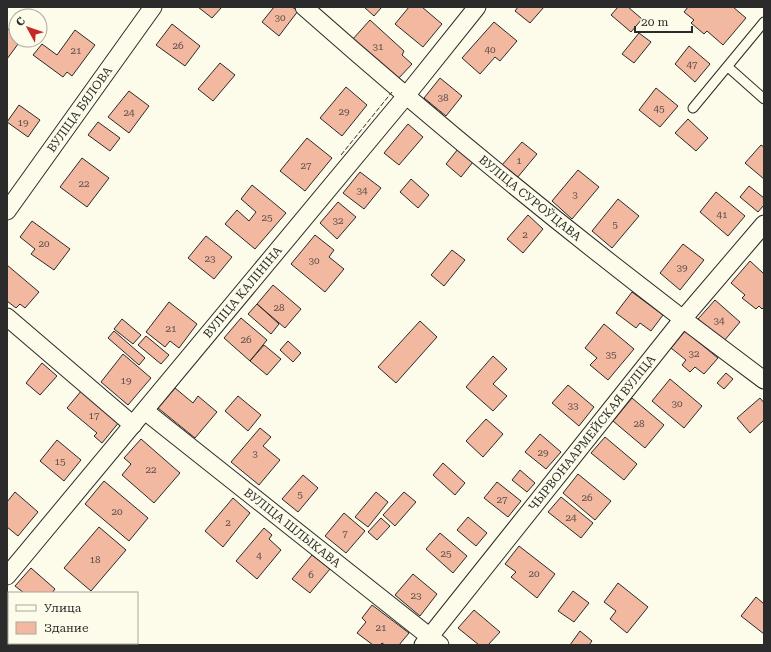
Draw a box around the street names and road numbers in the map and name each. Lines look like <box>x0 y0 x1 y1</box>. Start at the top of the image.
street label: ВУЛІЦА БЯЛОВА <box>44 63 115 155</box>
street label: ВУЛІЦА СУРОЎЦАВА <box>476 153 584 244</box>
street label: ВУЛІЦА КАЛІНІНА <box>201 243 285 341</box>
street label: ЧЫРВОНААРМЕЙСКАЯ ВУЛІЦА <box>526 352 659 514</box>
street label: ВУЛІЦА ШЛЫКАВА <box>241 485 344 571</box>

